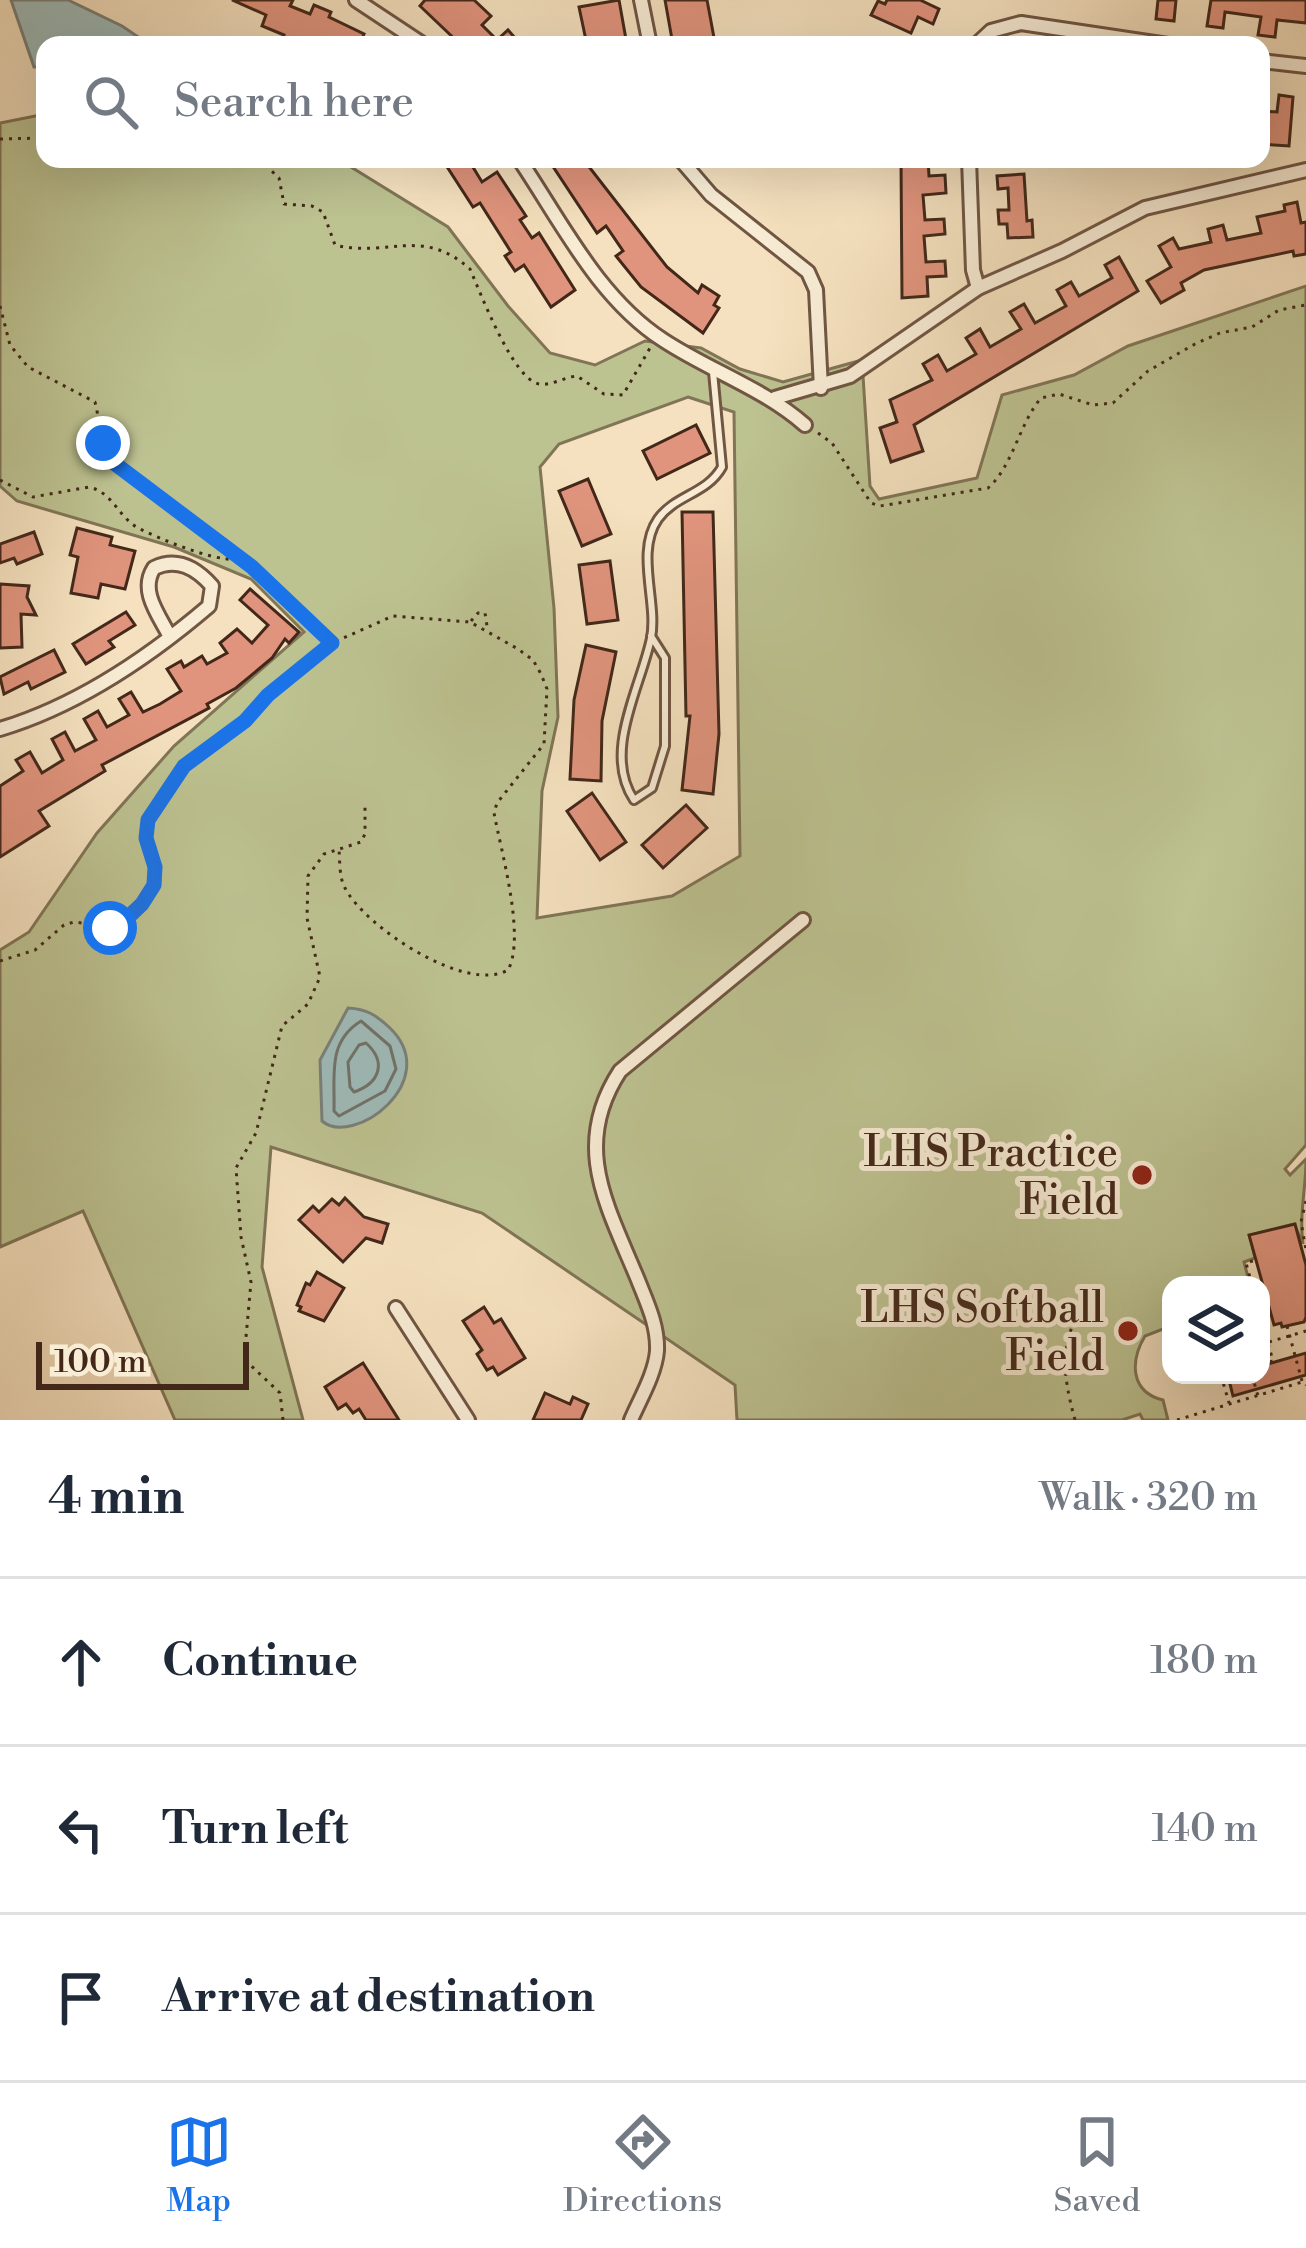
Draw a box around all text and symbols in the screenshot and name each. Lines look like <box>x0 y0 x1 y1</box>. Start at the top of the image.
search box <box>36 36 1270 168</box>
icon: search <box>78 69 144 135</box>
text: Search here <box>174 74 414 131</box>
route end <box>76 416 130 470</box>
route start <box>83 901 137 955</box>
place label: LHS Practice Field <box>863 1127 1118 1228</box>
marker: LHS Practice Field <box>1129 1162 1155 1188</box>
map controls <box>1162 1276 1270 1384</box>
button: layers <box>1162 1276 1270 1384</box>
place label: LHS Softball Field <box>861 1283 1104 1384</box>
marker: LHS Softball Field <box>1115 1318 1141 1344</box>
scale bar <box>36 1336 249 1389</box>
text: 100 m <box>54 1342 147 1383</box>
text: 4 min <box>48 1466 184 1530</box>
text: Walk · 320 m <box>1039 1474 1258 1523</box>
icon: ahead <box>48 1629 114 1695</box>
text: Continue <box>162 1633 358 1690</box>
text: 180 m <box>1150 1637 1258 1686</box>
icon: left <box>48 1797 114 1863</box>
text: Turn left <box>162 1801 348 1858</box>
text: 140 m <box>1151 1805 1258 1854</box>
icon: arrive <box>48 1965 114 2031</box>
text: Arrive at destination <box>162 1969 595 2026</box>
tab: Map <box>166 2109 232 2222</box>
tab: Directions <box>563 2109 722 2222</box>
tab: Saved <box>1054 2109 1140 2222</box>

